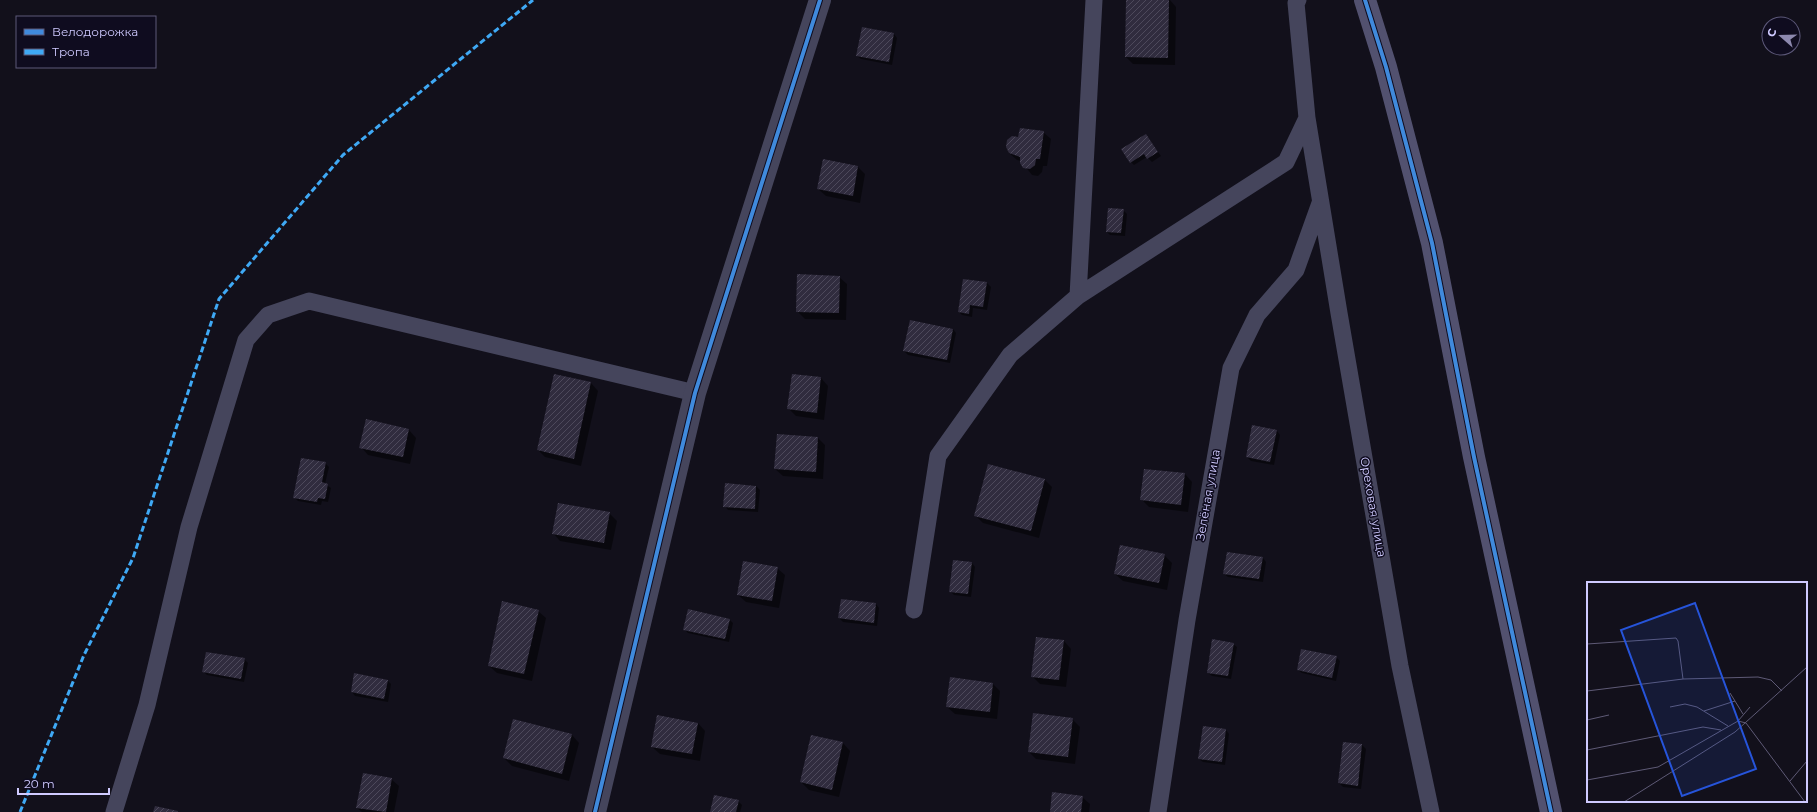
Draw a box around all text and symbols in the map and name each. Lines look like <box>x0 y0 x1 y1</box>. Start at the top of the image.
legend <box>16 16 156 68</box>
north arrow <box>1761 16 1801 56</box>
text: Велодорожка <box>52 24 138 39</box>
text: С <box>1764 26 1780 39</box>
text: Тропа <box>52 44 90 59</box>
street label: Зелёная улица <box>1192 448 1223 542</box>
street label: Ореховая улица <box>1357 456 1390 558</box>
inset map <box>1587 582 1807 802</box>
scale bar <box>18 770 109 796</box>
text: 20 m <box>24 776 55 791</box>

